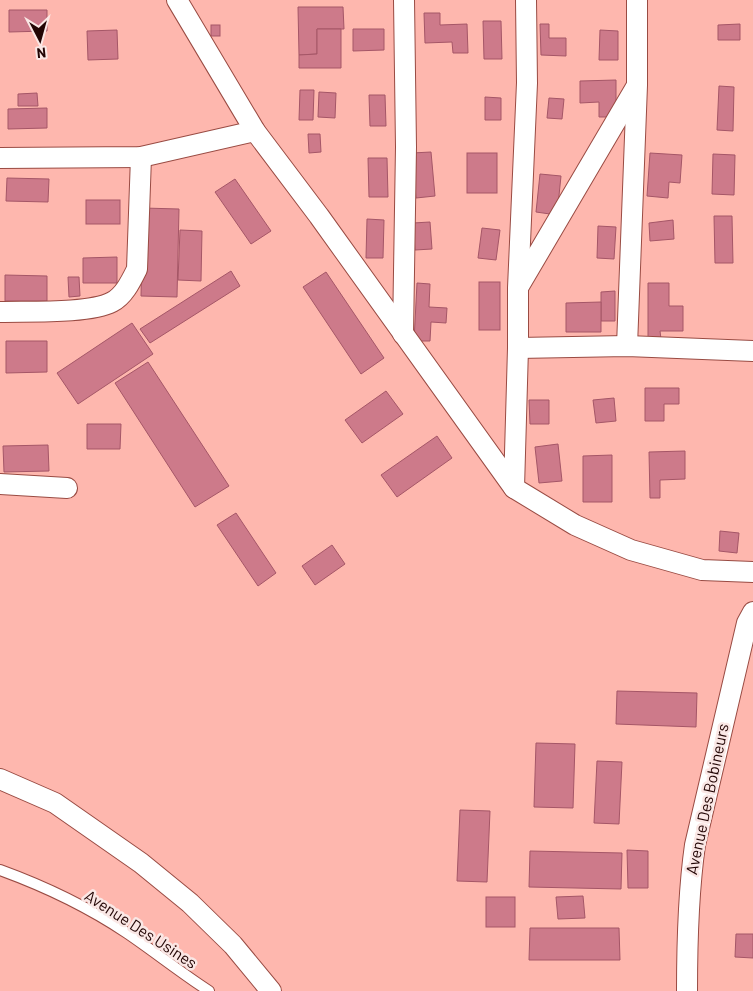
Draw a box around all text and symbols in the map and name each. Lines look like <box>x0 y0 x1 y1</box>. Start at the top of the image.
north arrow <box>15 15 65 65</box>
text: N <box>36 44 47 62</box>
street label: Avenue Des Bobineurs <box>681 722 732 876</box>
street label: Avenue Des Usines <box>82 885 201 972</box>

